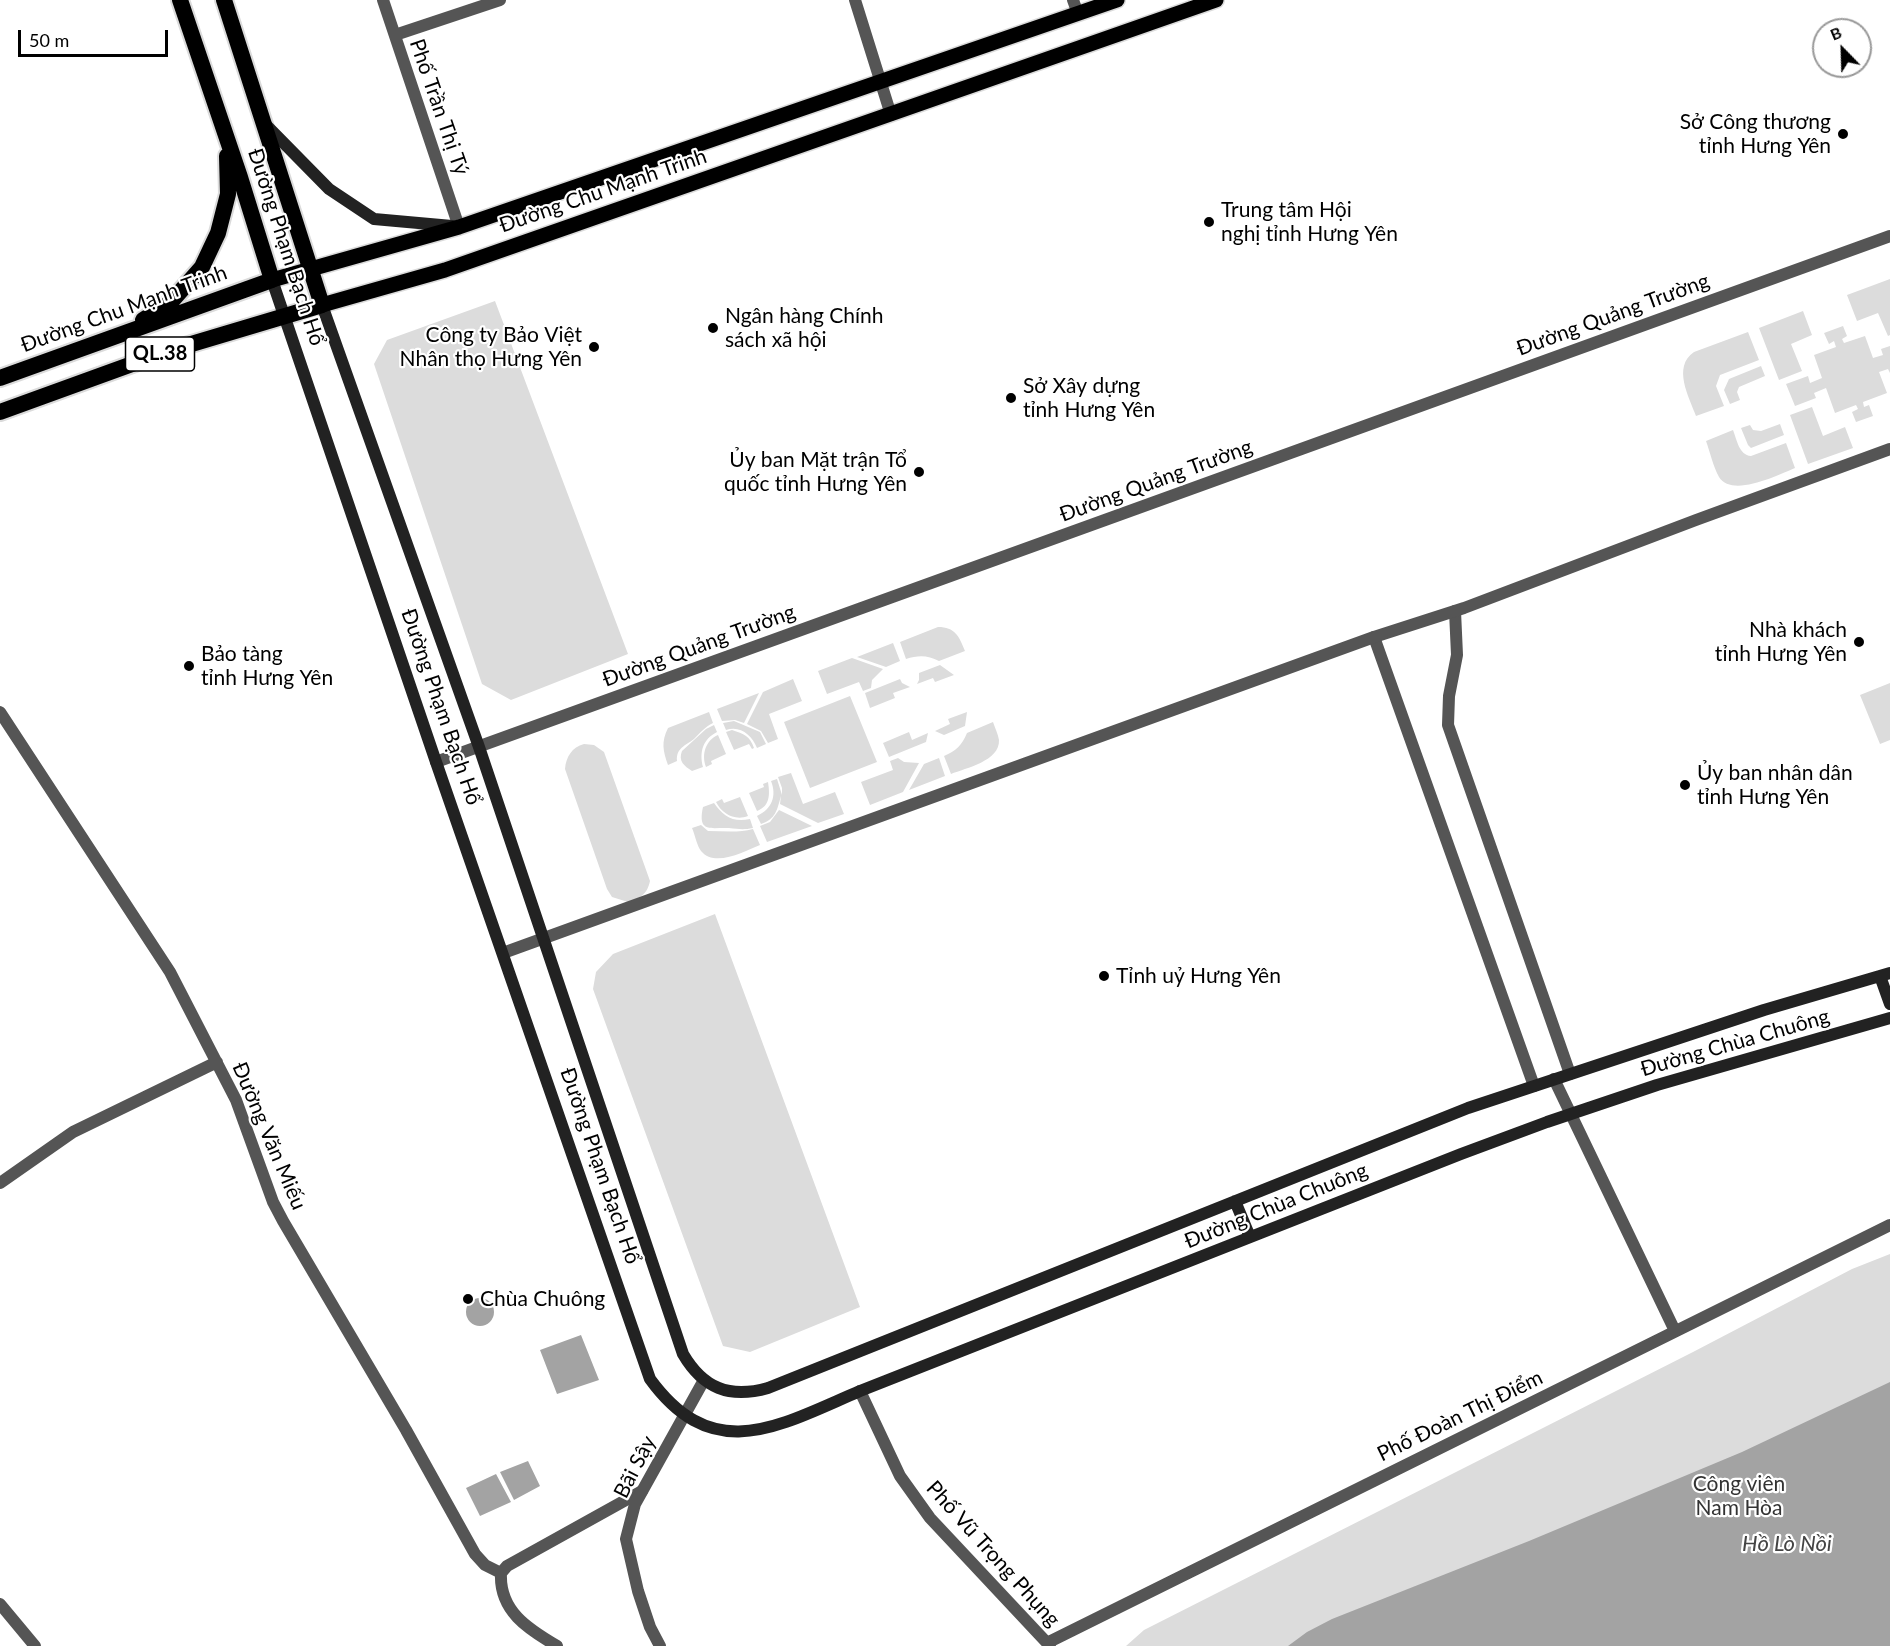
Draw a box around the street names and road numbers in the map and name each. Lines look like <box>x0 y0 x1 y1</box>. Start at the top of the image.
street label: Phố Trần Thị Tý <box>404 36 474 178</box>
street label: Đường Chu Mạnh Trinh <box>496 144 710 238</box>
street label: Đường Phạm Bạch Hổ <box>242 145 330 349</box>
street label: Đường Chu Mạnh Trinh <box>17 260 231 358</box>
street label: Đường Quảng Trường <box>1513 268 1713 362</box>
road number: QL.38 <box>126 337 195 371</box>
street label: Đường Quảng Trường <box>1056 434 1256 528</box>
street label: Đường Quảng Trường <box>599 599 799 693</box>
street label: Đường Phạm Bạch Hổ <box>396 606 486 808</box>
street label: Đường Chùa Chuông <box>1638 1004 1832 1082</box>
street label: Đường Văn Miếu <box>227 1059 311 1213</box>
street label: Đường Phạm Bạch Hổ <box>555 1065 645 1267</box>
street label: Đường Chùa Chuông <box>1181 1158 1371 1254</box>
street label: Phố Đoàn Thị Điểm <box>1373 1365 1547 1467</box>
street label: Bãi Sậy <box>609 1432 661 1502</box>
street label: Phố Vũ Trọng Phụng <box>921 1476 1065 1632</box>

